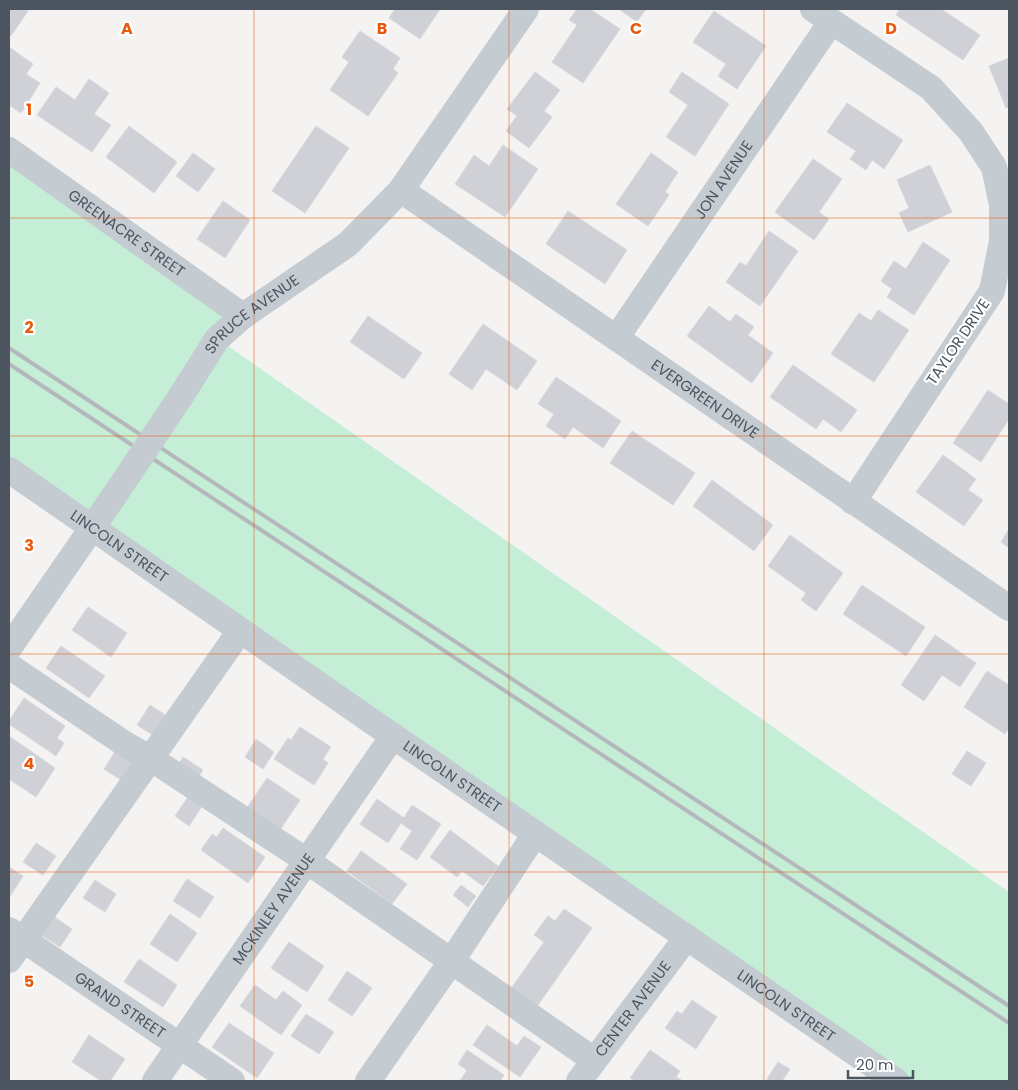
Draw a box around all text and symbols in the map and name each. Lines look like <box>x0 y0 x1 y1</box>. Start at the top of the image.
text: A <box>121 17 133 40</box>
text: B <box>377 17 387 40</box>
text: C <box>630 17 642 40</box>
text: D <box>885 17 897 40</box>
text: 1 <box>26 98 32 121</box>
street label: JON AVENUE <box>689 136 758 223</box>
street label: GREENACRE STREET <box>64 184 189 282</box>
street label: SPRUCE AVENUE <box>199 270 303 358</box>
street label: TAYLOR DRIVE <box>921 295 994 389</box>
text: 2 <box>24 316 34 339</box>
street label: EVERGREEN DRIVE <box>647 354 764 443</box>
street label: LINCOLN STREET <box>66 505 173 587</box>
text: 3 <box>24 534 34 557</box>
street label: LINCOLN STREET <box>399 735 506 817</box>
text: 4 <box>24 752 35 775</box>
street label: MCKINLEY AVENUE <box>227 849 319 969</box>
street label: CENTER AVENUE <box>590 956 676 1061</box>
street label: LINCOLN STREET <box>733 964 840 1046</box>
street label: GRAND STREET <box>71 966 170 1043</box>
text: 5 <box>24 970 34 993</box>
scale bar <box>848 1048 913 1080</box>
text: 20 m <box>856 1054 894 1075</box>

